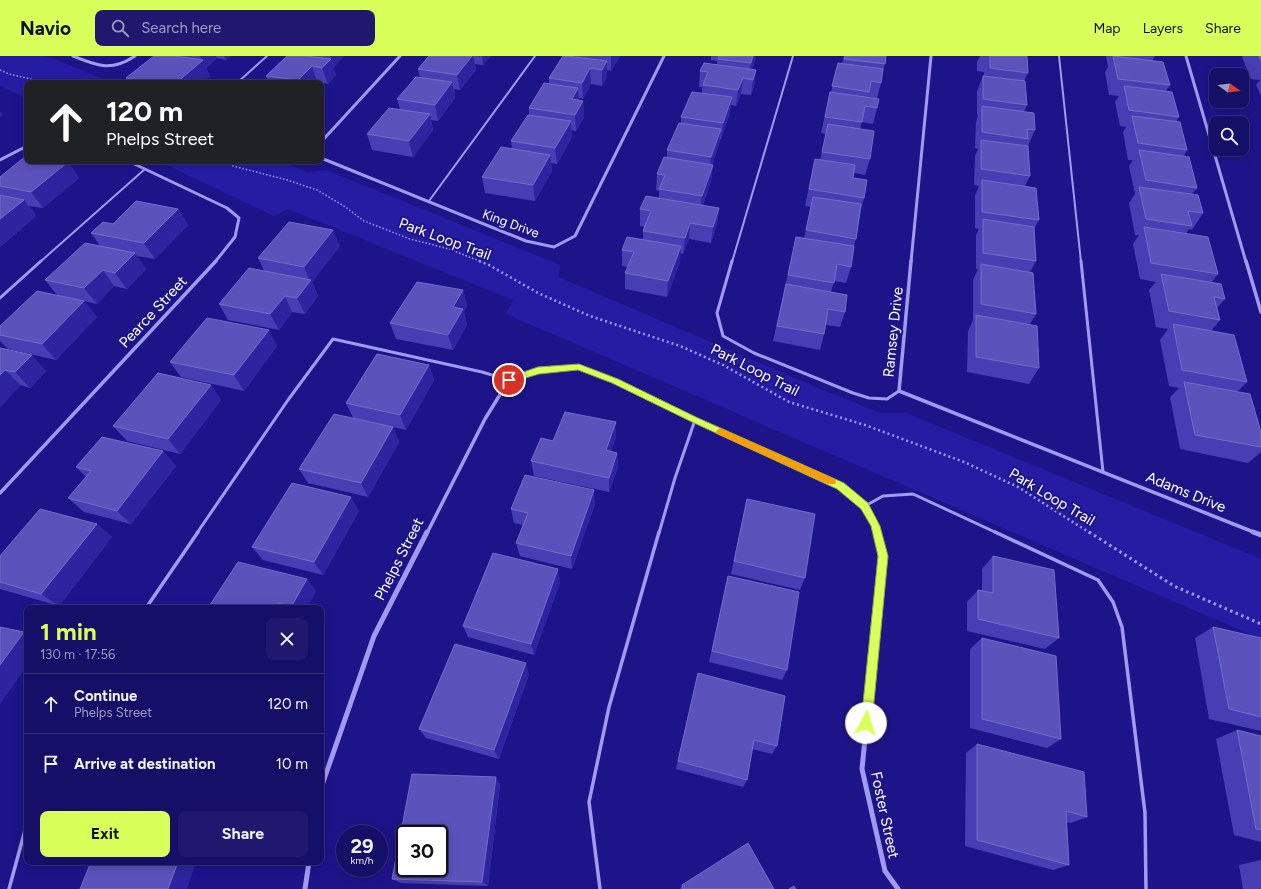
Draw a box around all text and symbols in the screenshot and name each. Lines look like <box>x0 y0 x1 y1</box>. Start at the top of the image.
search box <box>95 10 375 46</box>
text: Navio <box>20 17 71 40</box>
icon: search <box>109 17 131 39</box>
text: Search here <box>141 19 221 37</box>
text: Map <box>1093 20 1121 37</box>
text: Layers <box>1143 20 1183 37</box>
text: Share <box>1205 20 1241 37</box>
north arrow <box>1209 68 1249 108</box>
map controls <box>1209 68 1249 156</box>
text: 120 m <box>106 94 183 128</box>
icon: ahead <box>40 96 92 148</box>
button: search <box>1209 116 1249 156</box>
text: Phelps Street <box>106 128 214 150</box>
street label: King Drive <box>480 206 541 241</box>
street label: Park Loop Trail <box>396 214 494 264</box>
street label: Pearce Street <box>115 272 191 352</box>
street label: Ramsey Drive <box>879 286 907 378</box>
street label: Park Loop Trail <box>708 340 802 400</box>
pin <box>492 363 526 397</box>
icon: arrive <box>498 369 520 391</box>
street label: Park Loop Trail <box>1006 464 1098 530</box>
street label: Adams Drive <box>1143 468 1229 516</box>
street label: Phelps Street <box>371 514 428 603</box>
text: 1 min <box>40 617 97 646</box>
button: close <box>266 618 308 660</box>
text: 130 m · 17:56 <box>40 647 115 662</box>
text: Continue <box>74 687 137 705</box>
icon: ahead <box>40 693 62 715</box>
text: 120 m <box>267 695 308 713</box>
position arrow <box>845 702 887 744</box>
text: Phelps Street <box>74 705 152 720</box>
icon: arrive <box>40 753 62 775</box>
text: Arrive at destination <box>74 755 215 773</box>
text: 10 m <box>276 755 308 773</box>
street label: Foster Street <box>867 770 903 860</box>
button: Exit <box>40 811 170 857</box>
button: Share <box>178 811 308 857</box>
speed limit sign: 30 <box>396 825 448 877</box>
text: 29 <box>350 834 374 858</box>
text: km/h <box>351 854 373 867</box>

